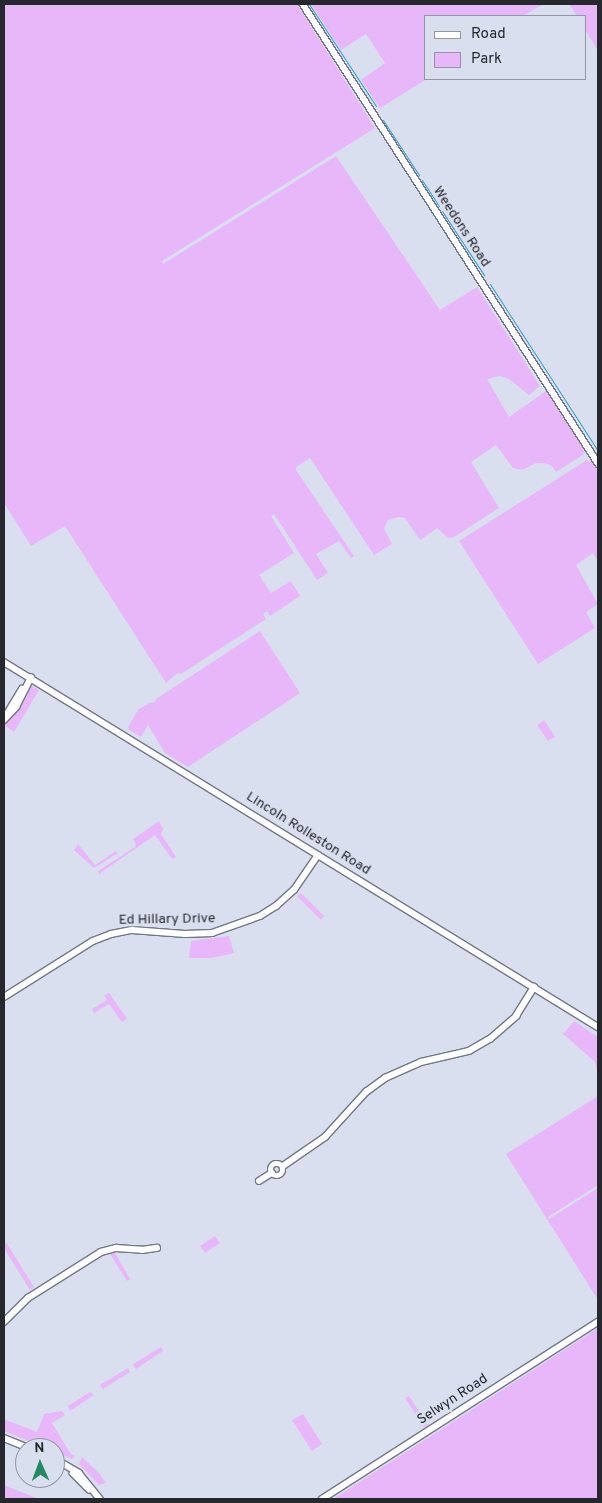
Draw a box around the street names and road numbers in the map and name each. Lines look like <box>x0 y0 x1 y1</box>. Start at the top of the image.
street label: Weedons Road <box>429 184 493 270</box>
street label: Lincoln Rolleston Road <box>243 789 373 879</box>
street label: Ed Hillary Drive <box>118 911 216 929</box>
street label: Selwyn Road <box>415 1371 491 1429</box>

